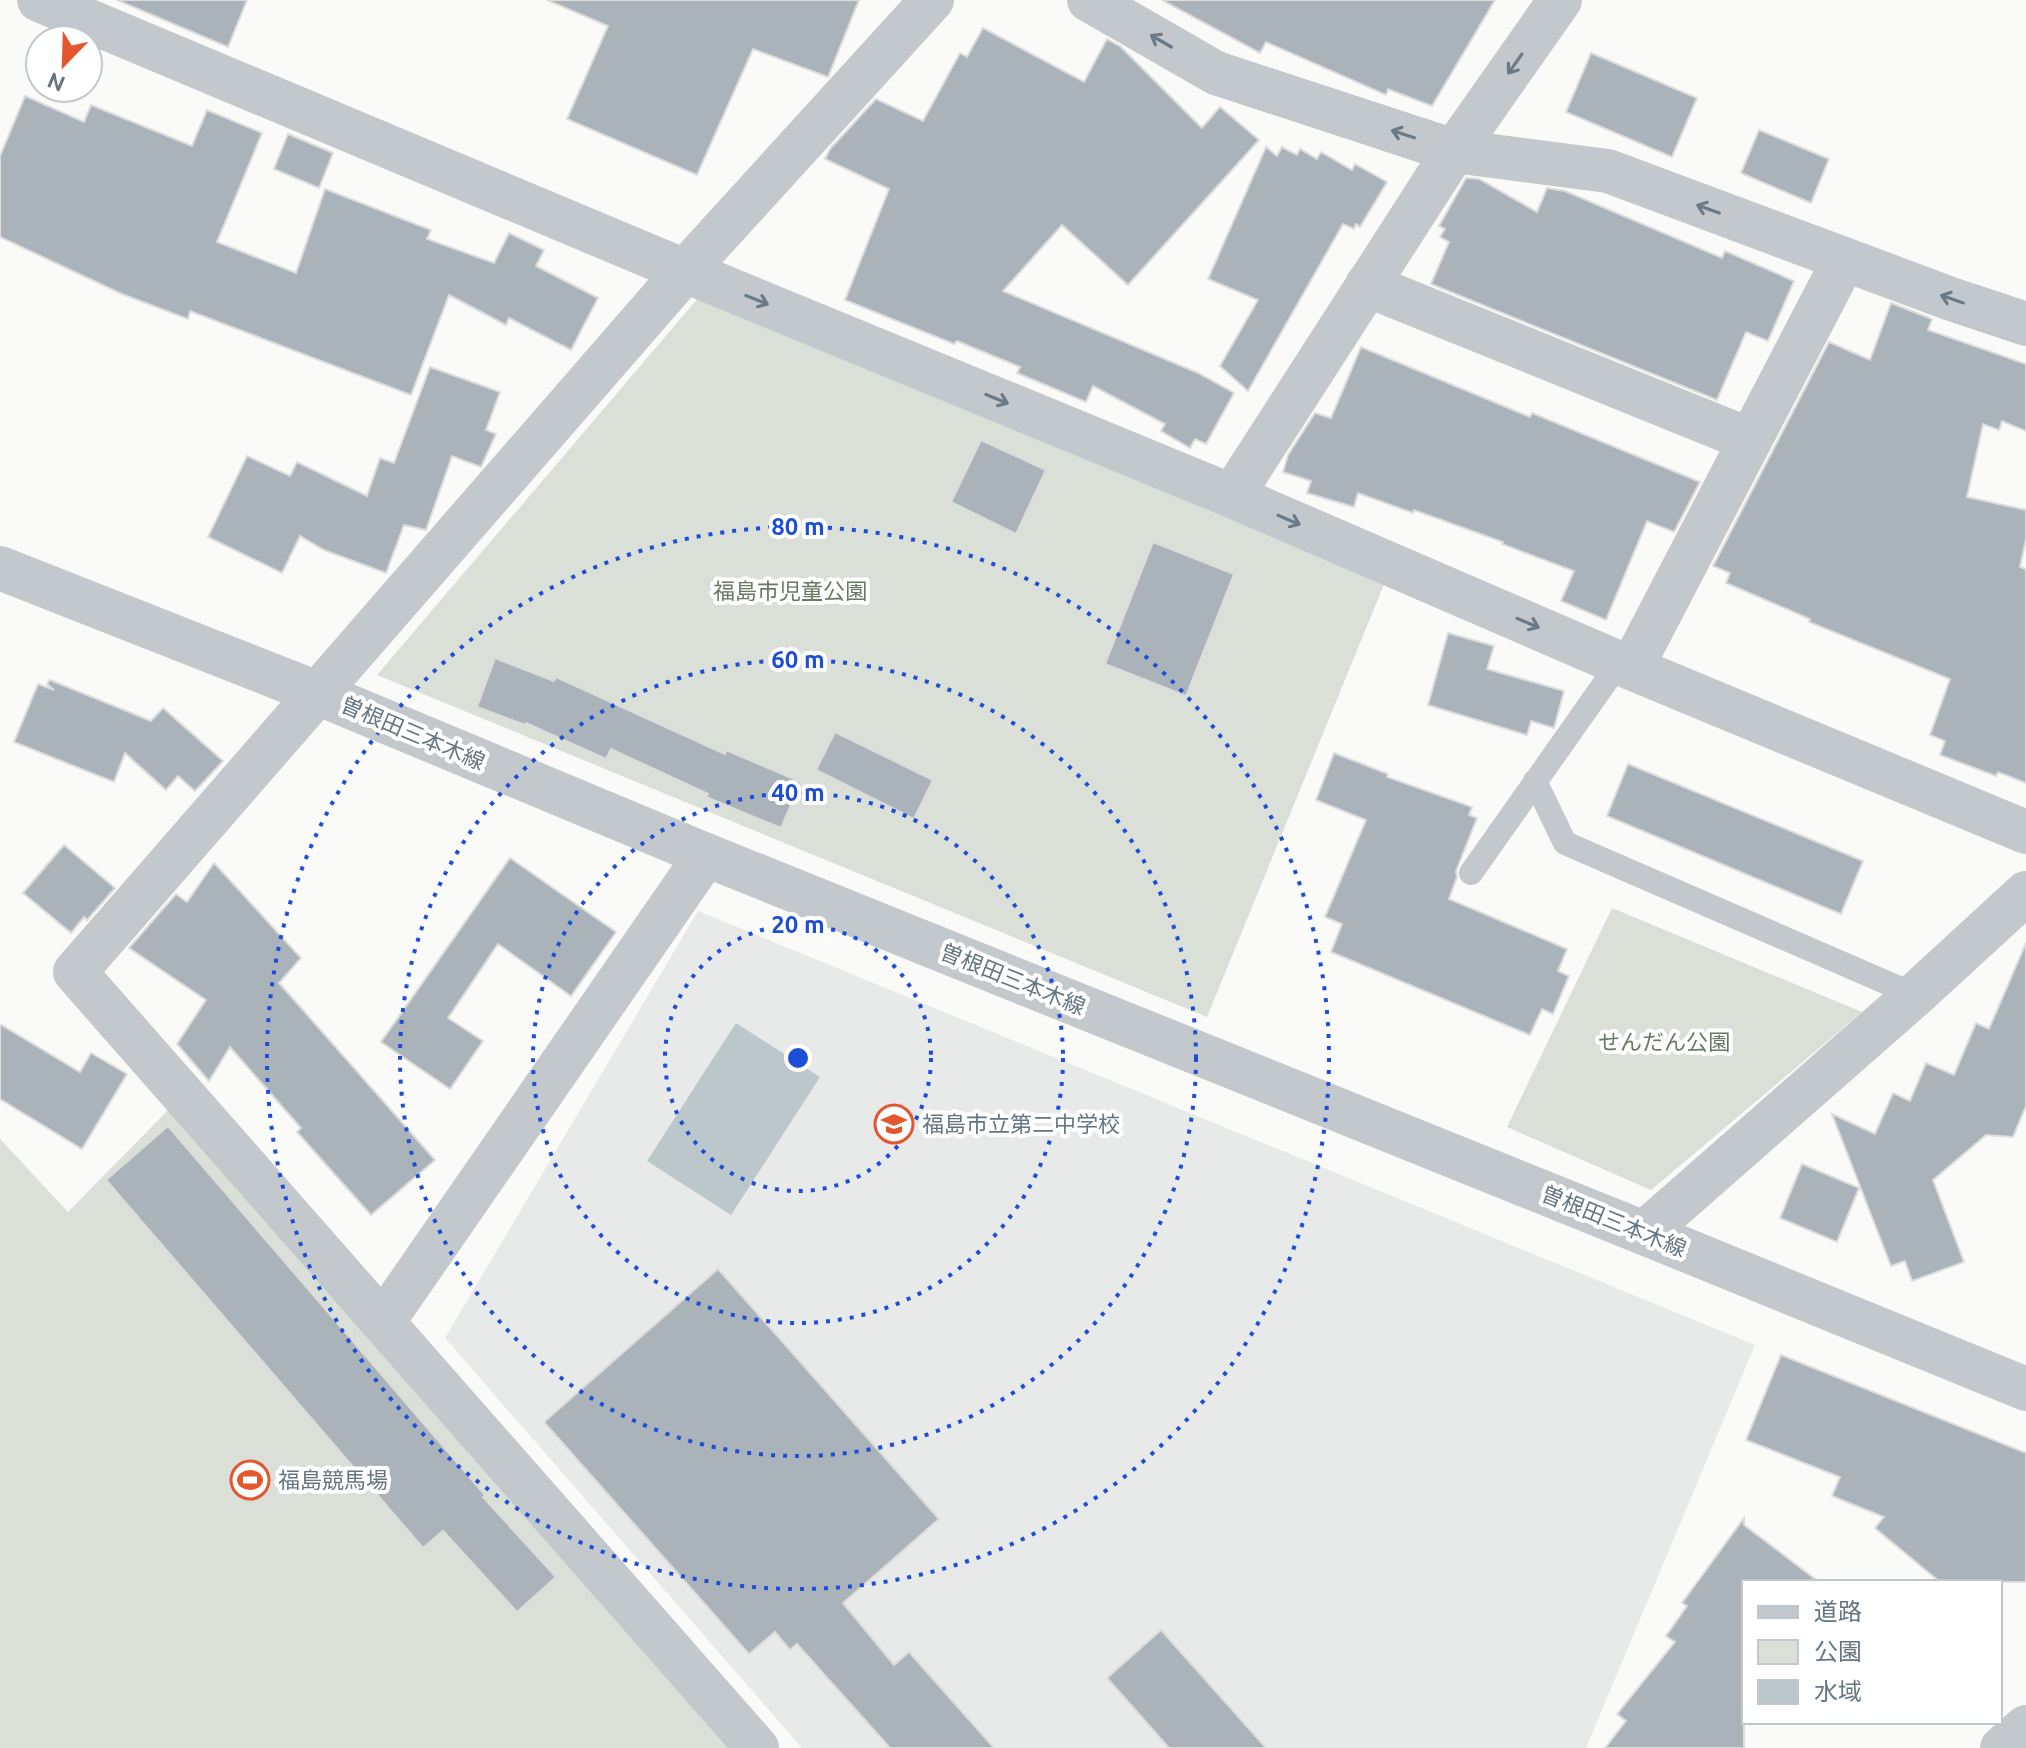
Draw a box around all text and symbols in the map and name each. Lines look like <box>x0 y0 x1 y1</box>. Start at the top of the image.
north arrow <box>24 24 104 104</box>
one-way arrow <box>1150 33 1173 49</box>
one-way arrow <box>1507 52 1523 74</box>
text: N <box>44 68 68 98</box>
one-way arrow <box>1391 126 1416 140</box>
one-way arrow <box>1696 201 1721 215</box>
one-way arrow <box>1940 291 1965 306</box>
one-way arrow <box>744 294 769 309</box>
one-way arrow <box>984 393 1009 408</box>
text: 80 m <box>771 513 825 540</box>
one-way arrow <box>1276 514 1301 529</box>
park label: 福島市児童公園 <box>713 578 867 603</box>
one-way arrow <box>1515 617 1540 632</box>
text: 60 m <box>771 646 825 673</box>
street label: 曽根田三本木線 <box>337 691 489 774</box>
text: 40 m <box>771 779 825 806</box>
text: 20 m <box>771 911 825 938</box>
street label: 曽根田三本木線 <box>937 938 1089 1019</box>
park label: せんだん公園 <box>1598 1029 1730 1054</box>
centre of rings <box>784 1044 812 1072</box>
school or university icon: 福島市立第二中学校 <box>873 1103 915 1145</box>
place label: 福島市立第二中学校 <box>922 1111 1120 1136</box>
street label: 曽根田三本木線 <box>1538 1180 1690 1261</box>
sports icon: 福島競馬場 <box>229 1459 271 1501</box>
place label: 福島競馬場 <box>278 1467 388 1492</box>
legend <box>1742 1580 2002 1724</box>
text: 道路 <box>1814 1598 1862 1625</box>
text: 公園 <box>1814 1638 1862 1665</box>
text: 水域 <box>1814 1678 1862 1705</box>

